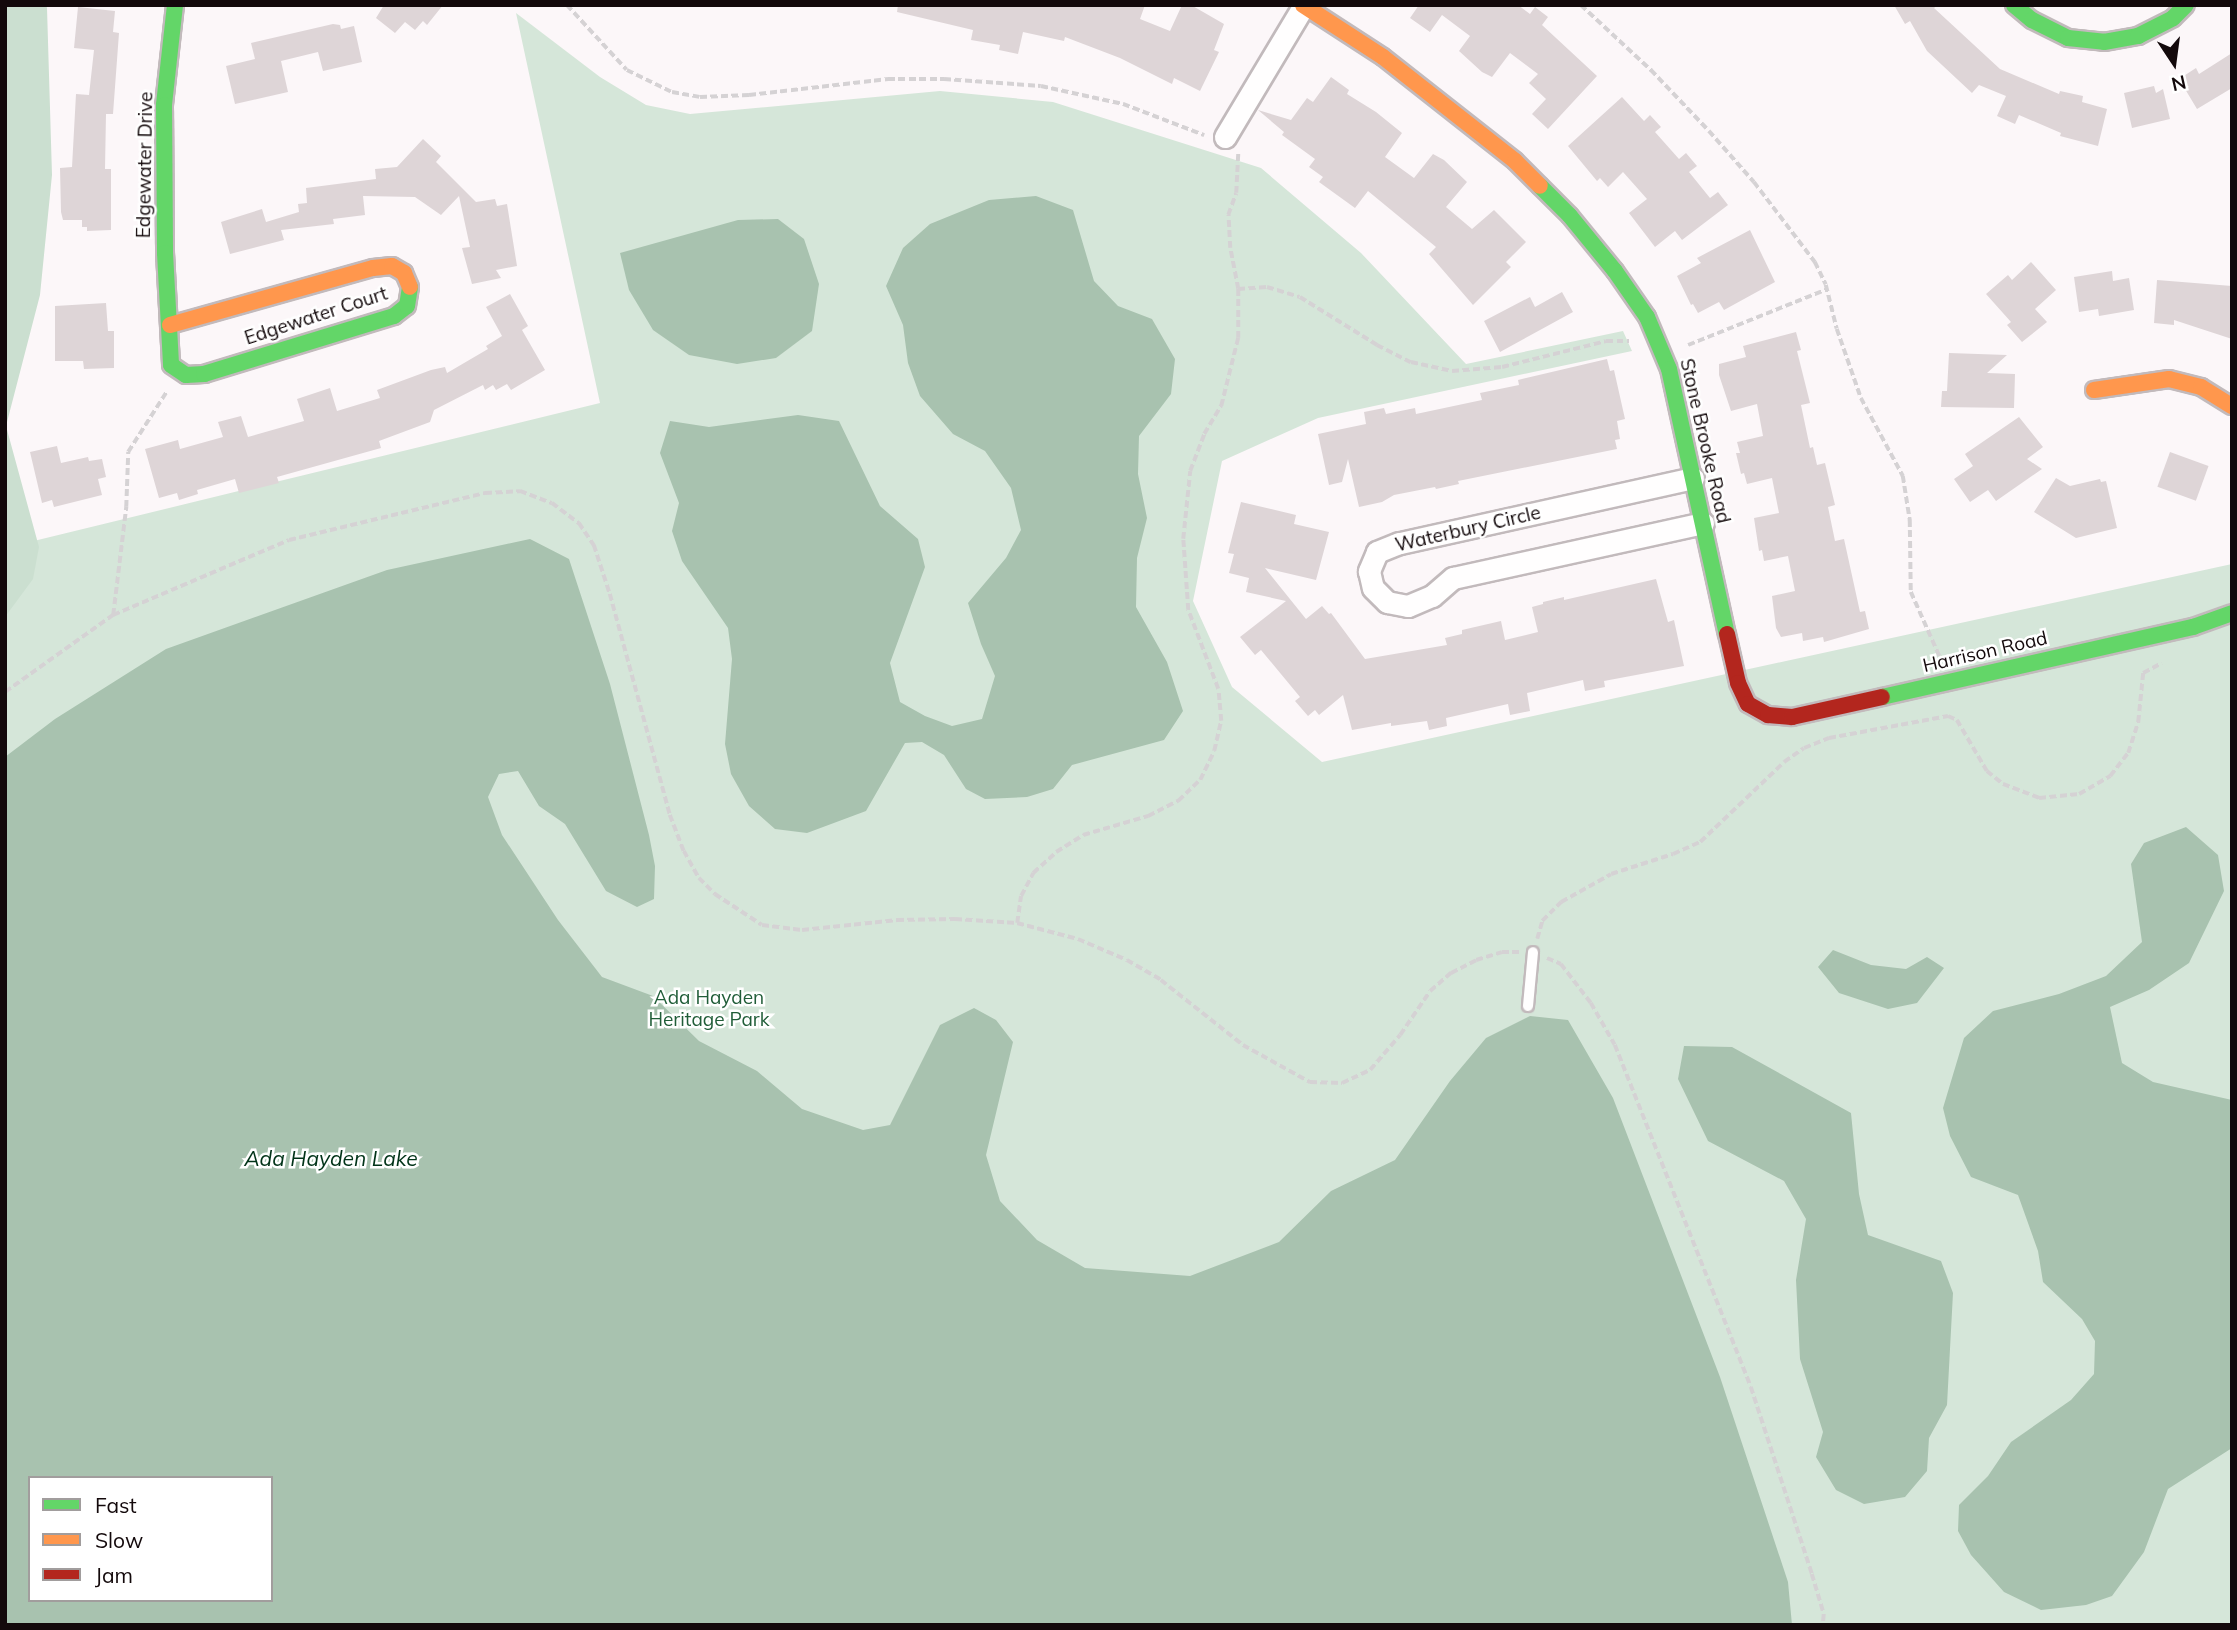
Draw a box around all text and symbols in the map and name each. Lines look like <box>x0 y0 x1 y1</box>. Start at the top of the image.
north arrow <box>2139 28 2209 98</box>
text: N <box>2169 70 2188 97</box>
street label: Edgewater Drive <box>132 92 158 238</box>
street label: Edgewater Court <box>242 282 390 350</box>
street label: Stone Brooke Road <box>1675 356 1735 526</box>
street label: Waterbury Circle <box>1393 501 1543 557</box>
street label: Harrison Road <box>1920 627 2050 677</box>
park label: Ada Hayden Heritage Park <box>648 987 770 1031</box>
water label: Ada Hayden Lake <box>244 1145 418 1171</box>
legend <box>28 1476 273 1602</box>
text: Fast <box>95 1492 137 1518</box>
text: Slow <box>95 1527 143 1553</box>
text: Jam <box>95 1562 133 1588</box>

